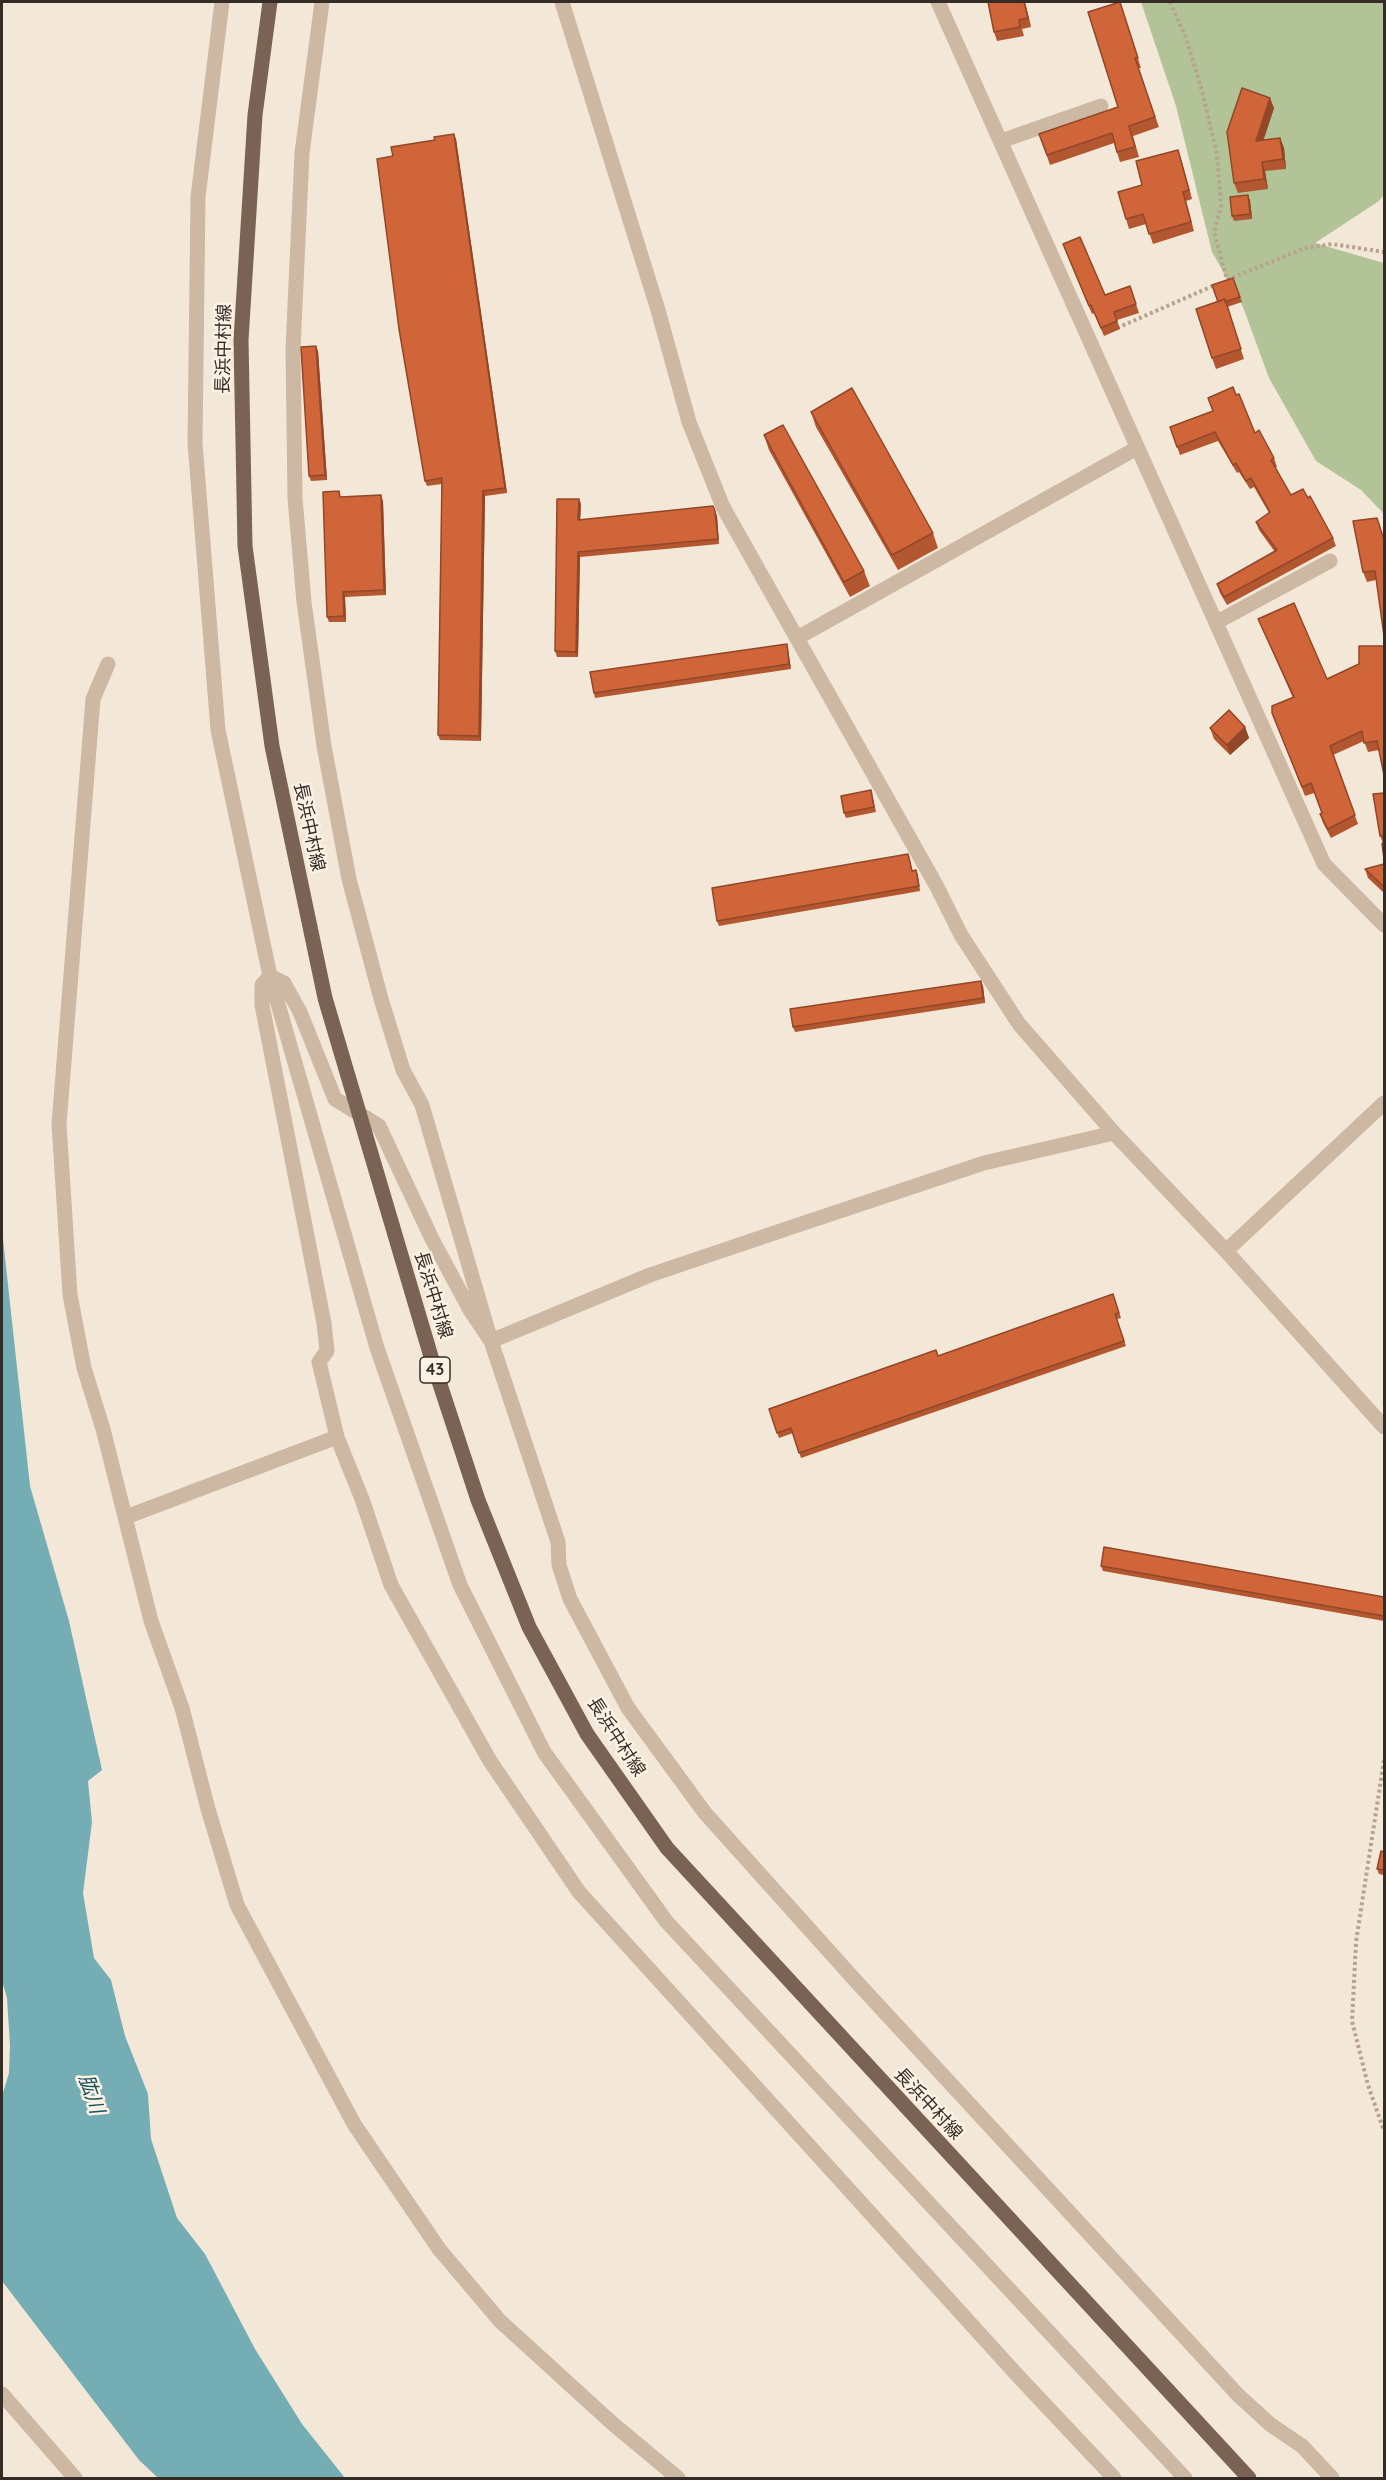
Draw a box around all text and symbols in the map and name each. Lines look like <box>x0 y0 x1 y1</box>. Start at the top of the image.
street label: 長浜中村線 <box>212 304 236 394</box>
street label: 長浜中村線 <box>289 781 329 873</box>
street label: 長浜中村線 <box>410 1249 456 1341</box>
road number: 43 <box>420 1357 450 1383</box>
street label: 長浜中村線 <box>582 1693 650 1781</box>
street label: 長浜中村線 <box>889 2064 967 2144</box>
water label: 肱川 <box>73 2071 109 2117</box>

